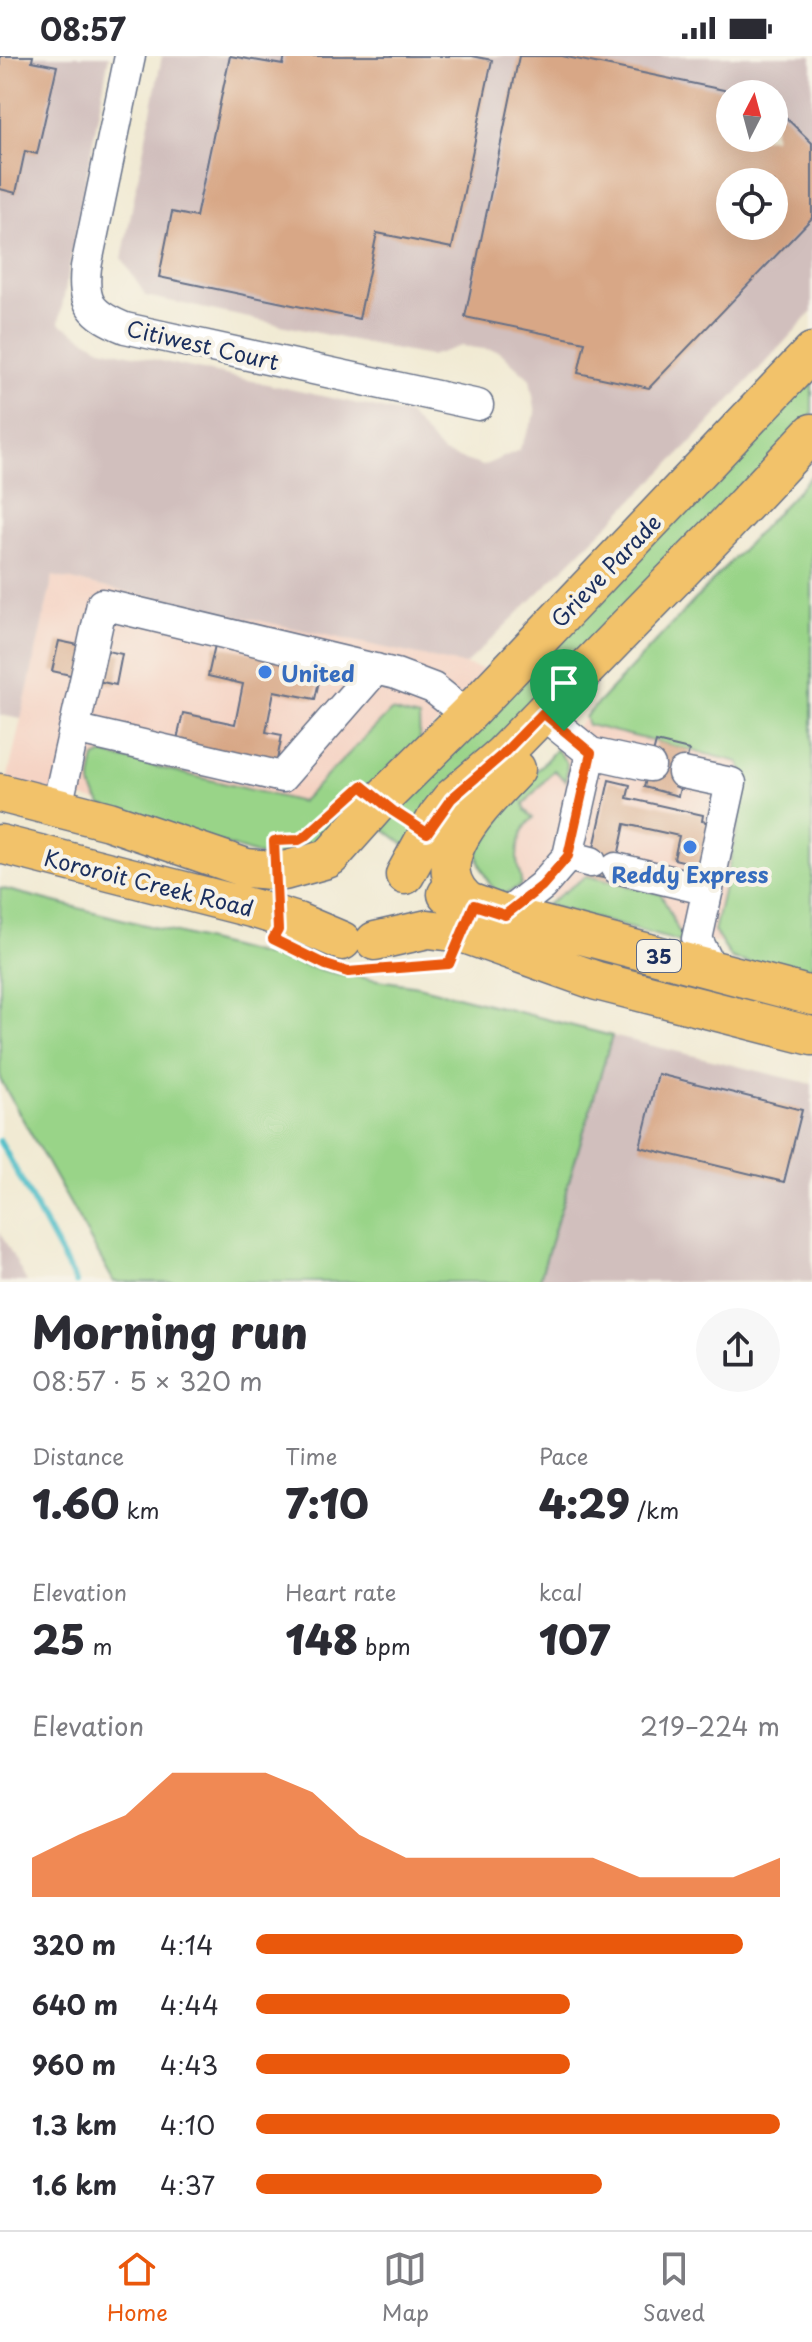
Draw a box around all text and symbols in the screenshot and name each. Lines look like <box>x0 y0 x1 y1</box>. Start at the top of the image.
text: 08:57 <box>40 6 126 51</box>
north arrow <box>716 80 788 152</box>
map controls <box>716 80 788 240</box>
button: locate <box>716 168 788 240</box>
street label: Citiwest Court <box>124 310 282 378</box>
street label: Grieve Parade <box>542 506 668 634</box>
pin <box>530 649 598 731</box>
place label: United <box>281 656 355 689</box>
icon: arrive <box>542 661 586 705</box>
marker: United <box>256 663 274 681</box>
marker: Reddy Express <box>681 838 699 856</box>
street label: Kororoit Creek Road <box>41 840 257 924</box>
place label: Reddy Express <box>612 857 769 890</box>
road number: 35 <box>637 940 681 972</box>
text: Morning run <box>32 1298 308 1364</box>
button: share <box>696 1308 780 1392</box>
text: 08:57 · 5 × 320 m <box>32 1361 263 1400</box>
text: Distance <box>32 1439 124 1472</box>
text: Time <box>285 1439 337 1472</box>
text: Pace <box>539 1439 588 1472</box>
text: 1.60 <box>32 1472 119 1533</box>
text: 7:10 <box>285 1472 369 1533</box>
text: 4:29 <box>539 1472 630 1533</box>
text: km <box>119 1493 160 1526</box>
text: /km <box>630 1493 679 1526</box>
text: Elevation <box>32 1575 127 1608</box>
text: Heart rate <box>285 1575 396 1608</box>
text: kcal <box>539 1575 583 1608</box>
text: 25 <box>32 1608 85 1669</box>
text: 148 <box>285 1608 358 1669</box>
text: 107 <box>539 1608 610 1669</box>
text: m <box>85 1629 112 1662</box>
text: bpm <box>358 1629 411 1662</box>
text: Elevation <box>32 1706 144 1745</box>
text: 219–224 m <box>640 1706 780 1745</box>
text: 320 m <box>32 1925 116 1964</box>
text: 4:14 <box>160 1925 214 1964</box>
text: 640 m <box>32 1985 118 2024</box>
text: 4:44 <box>160 1985 219 2024</box>
text: 960 m <box>32 2045 116 2084</box>
text: 4:43 <box>160 2045 218 2084</box>
text: 1.3 km <box>32 2105 117 2144</box>
text: 4:10 <box>160 2105 215 2144</box>
text: 1.6 km <box>32 2165 117 2204</box>
text: 4:37 <box>160 2165 215 2204</box>
tab: Home <box>107 2247 168 2328</box>
tab: Map <box>382 2247 429 2328</box>
tab: Saved <box>643 2247 705 2328</box>

